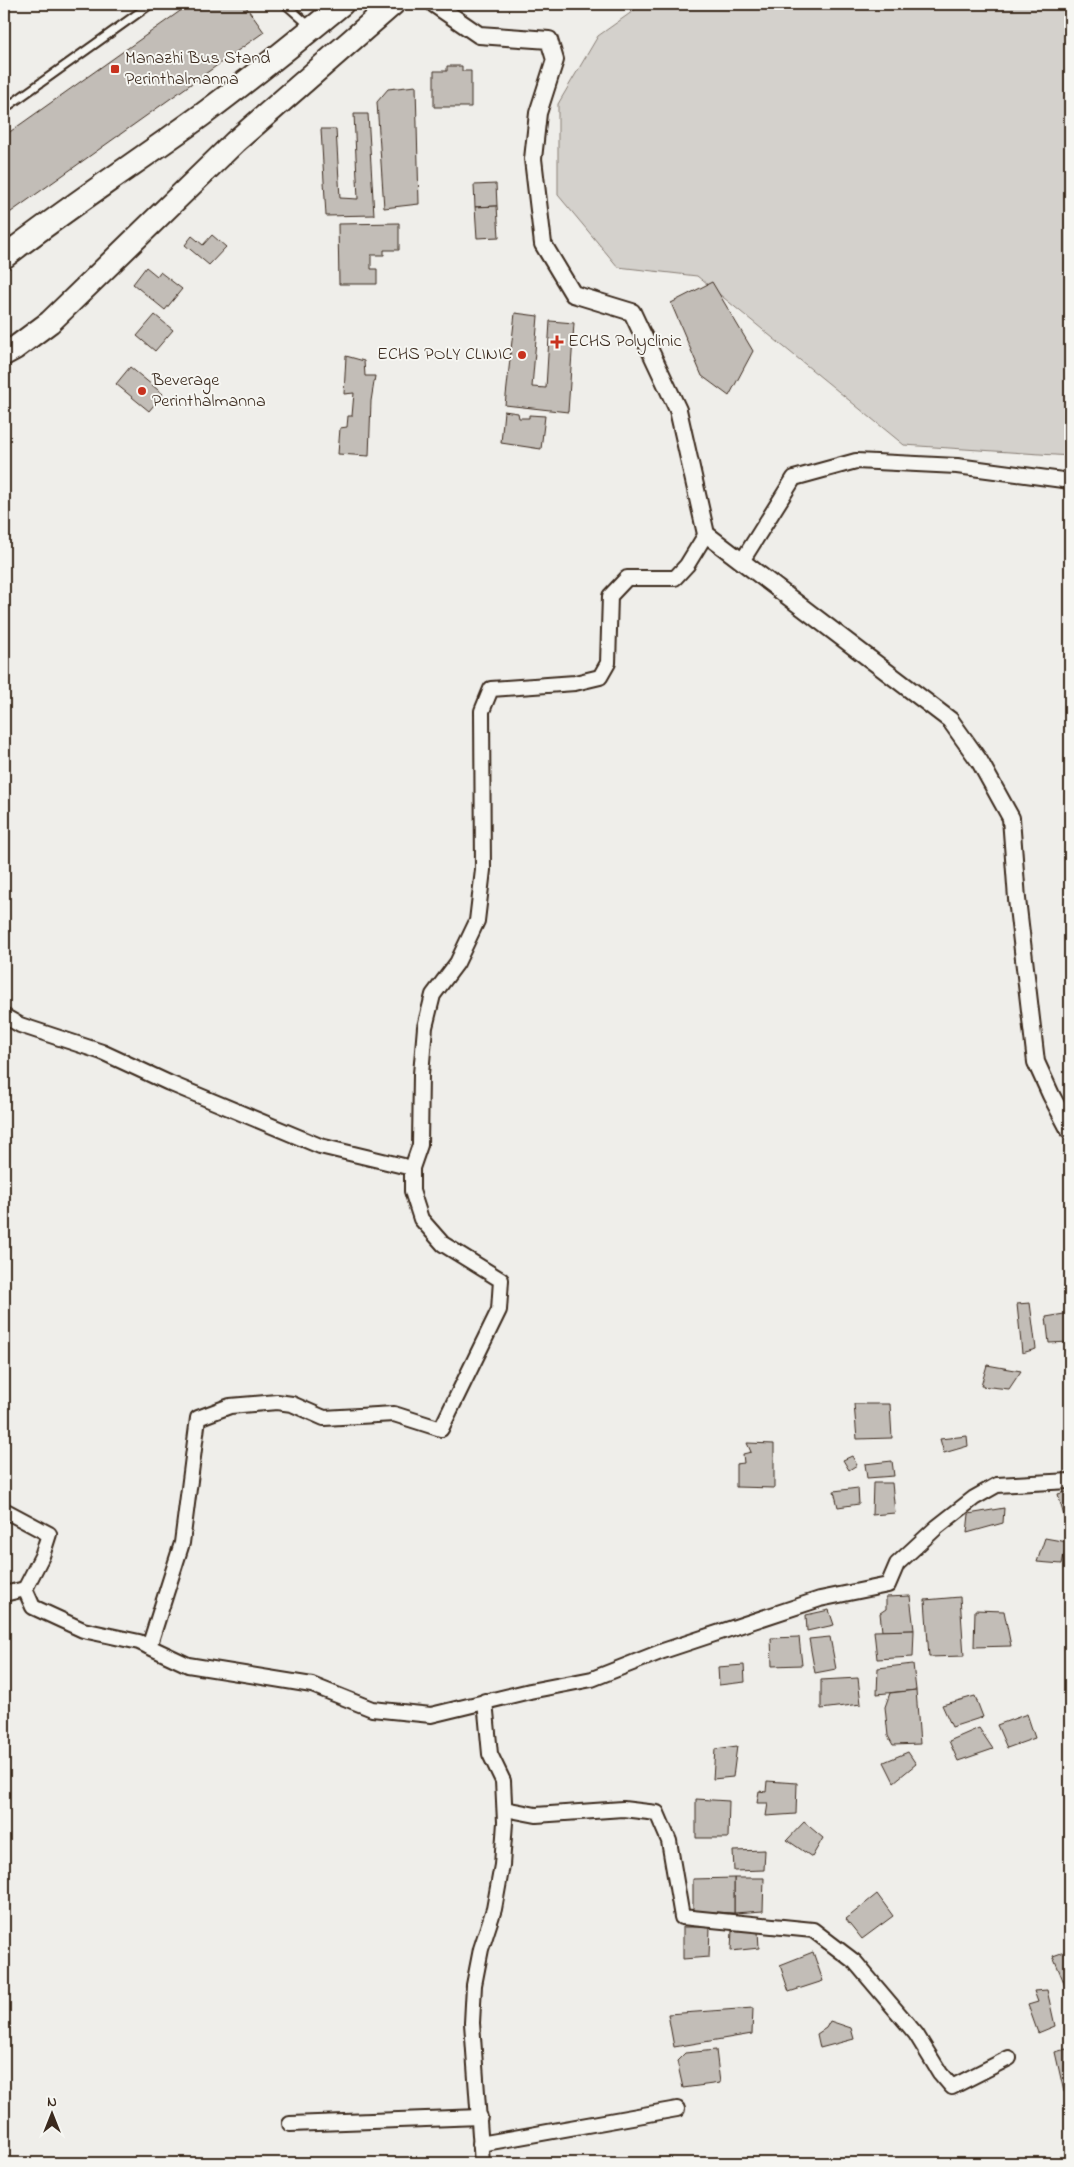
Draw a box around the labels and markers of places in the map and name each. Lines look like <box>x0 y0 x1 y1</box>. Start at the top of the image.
place label: Manazhi Bus Stand Perinthalmanna <box>125 46 270 93</box>
marker: Manazhi Bus Stand Perinthalmanna <box>109 63 121 75</box>
place label: ECHS Polyclinic <box>568 329 681 355</box>
marker: ECHS Polyclinic <box>550 335 564 349</box>
place label: ECHS POLY CLINIC <box>377 342 512 368</box>
marker: ECHS POLY CLINIC <box>516 349 528 361</box>
place label: Beverage Perinthalmanna <box>151 368 266 415</box>
marker: Beverage Perinthalmanna <box>136 385 148 397</box>

